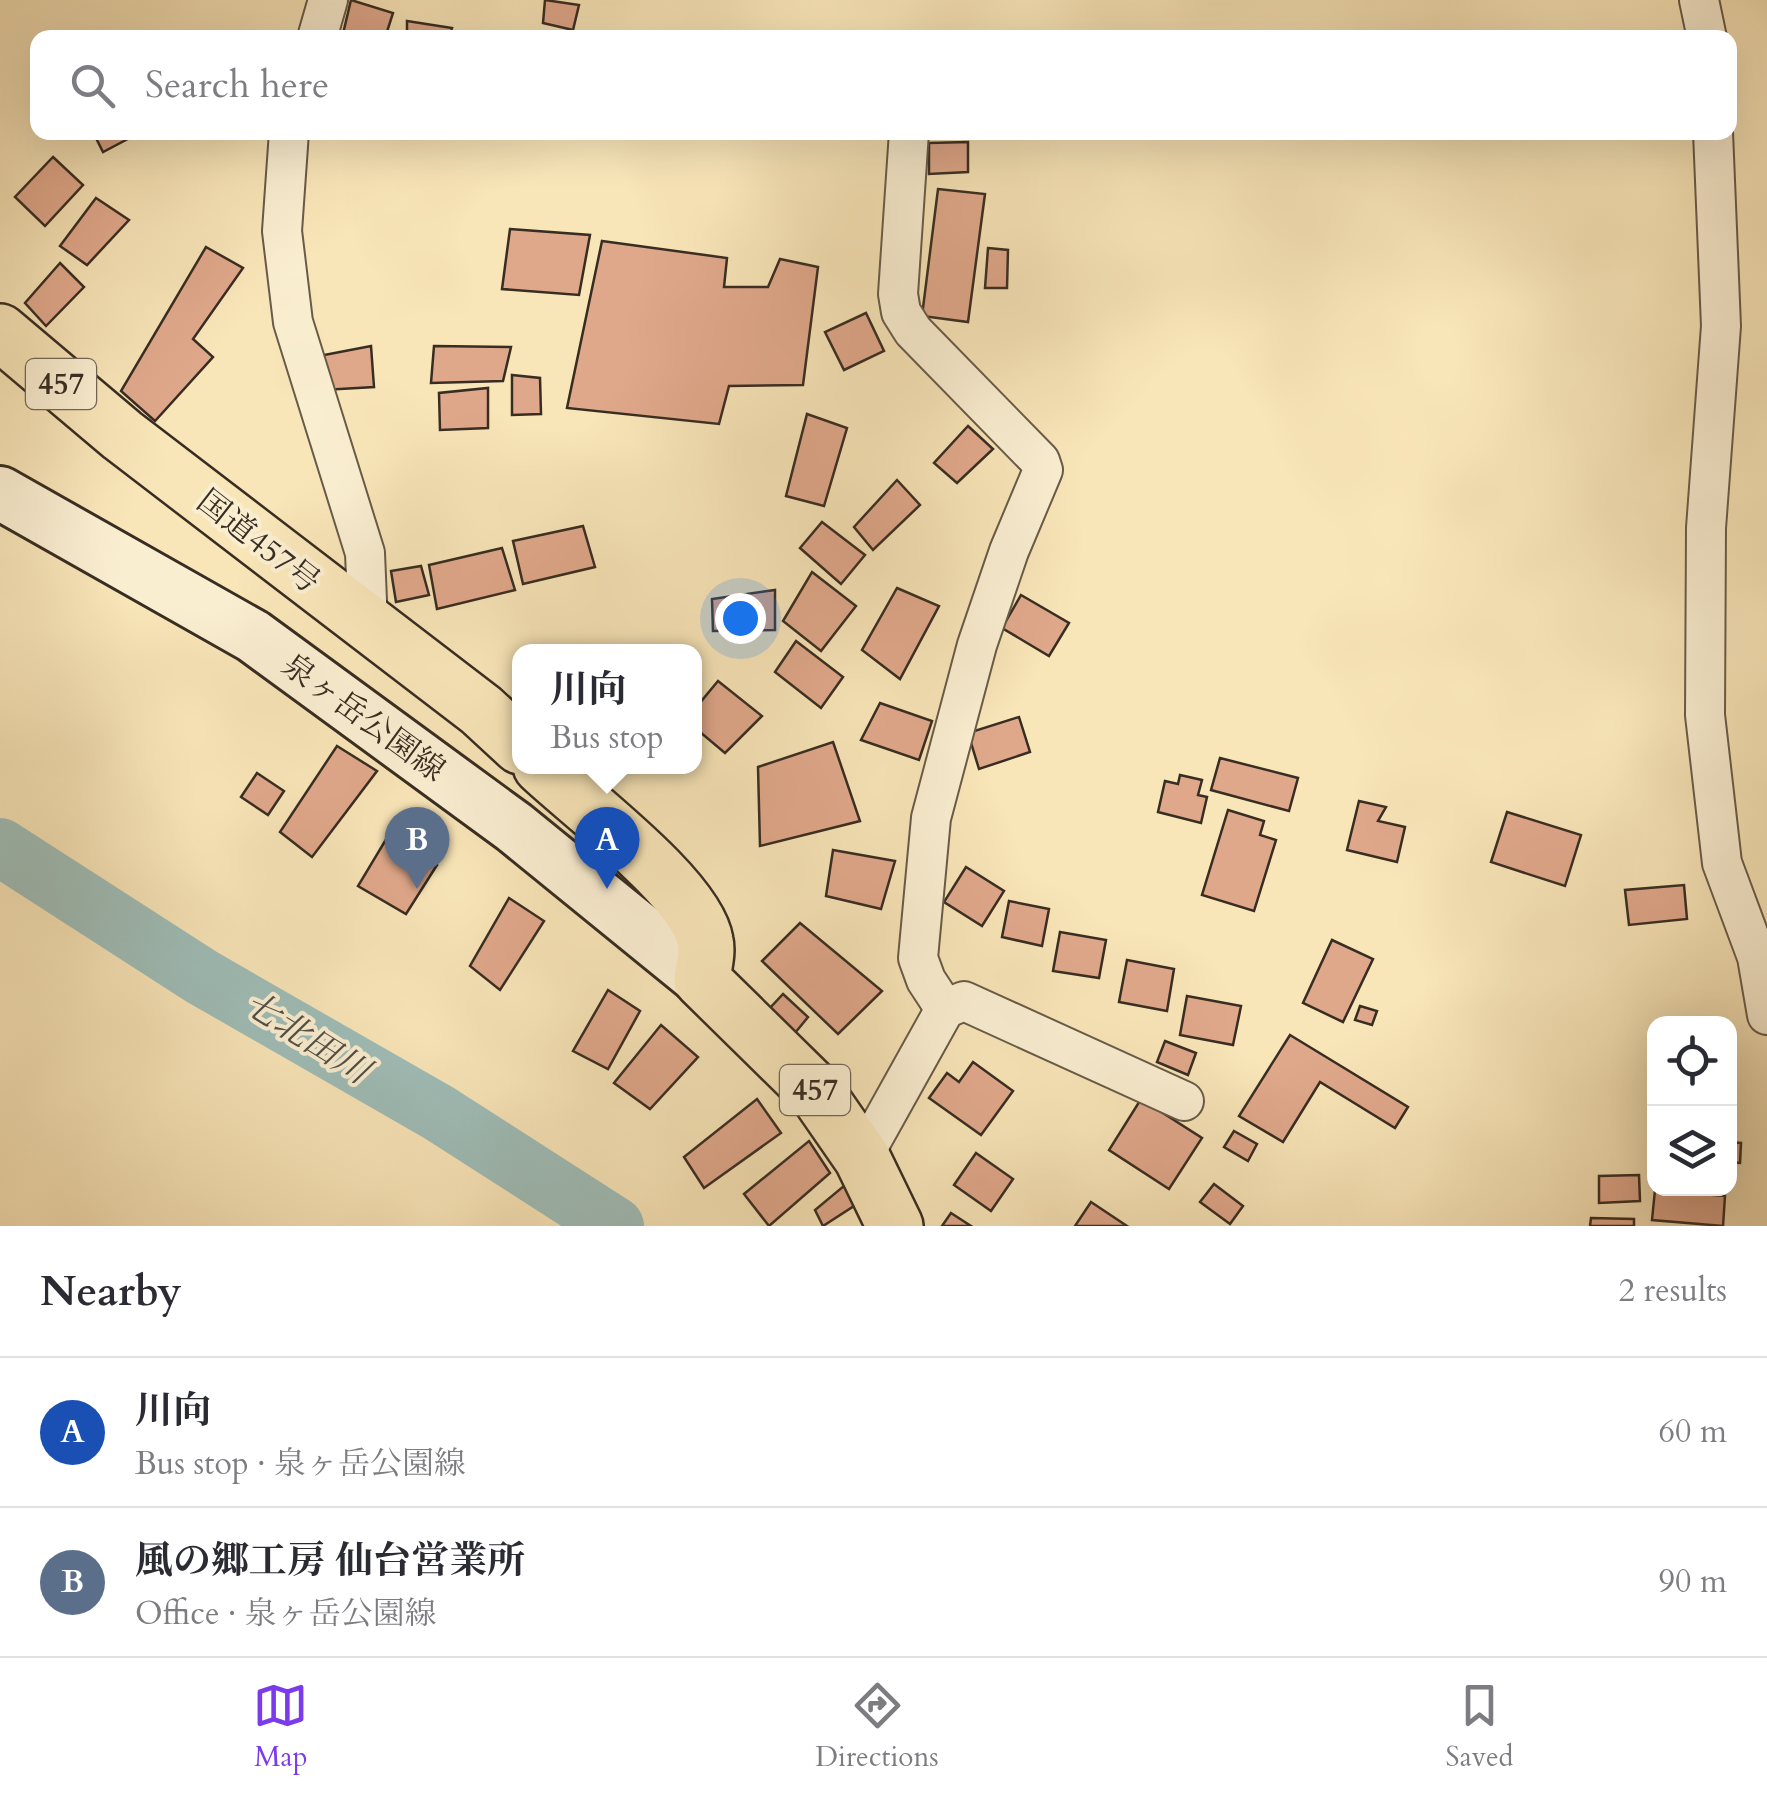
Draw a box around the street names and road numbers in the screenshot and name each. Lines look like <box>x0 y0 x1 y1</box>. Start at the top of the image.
road number: 457 <box>26 359 96 409</box>
street label: 国道457号 <box>188 480 329 604</box>
street label: 泉ヶ岳公園線 <box>273 644 454 792</box>
road number: 457 <box>780 1065 850 1115</box>

